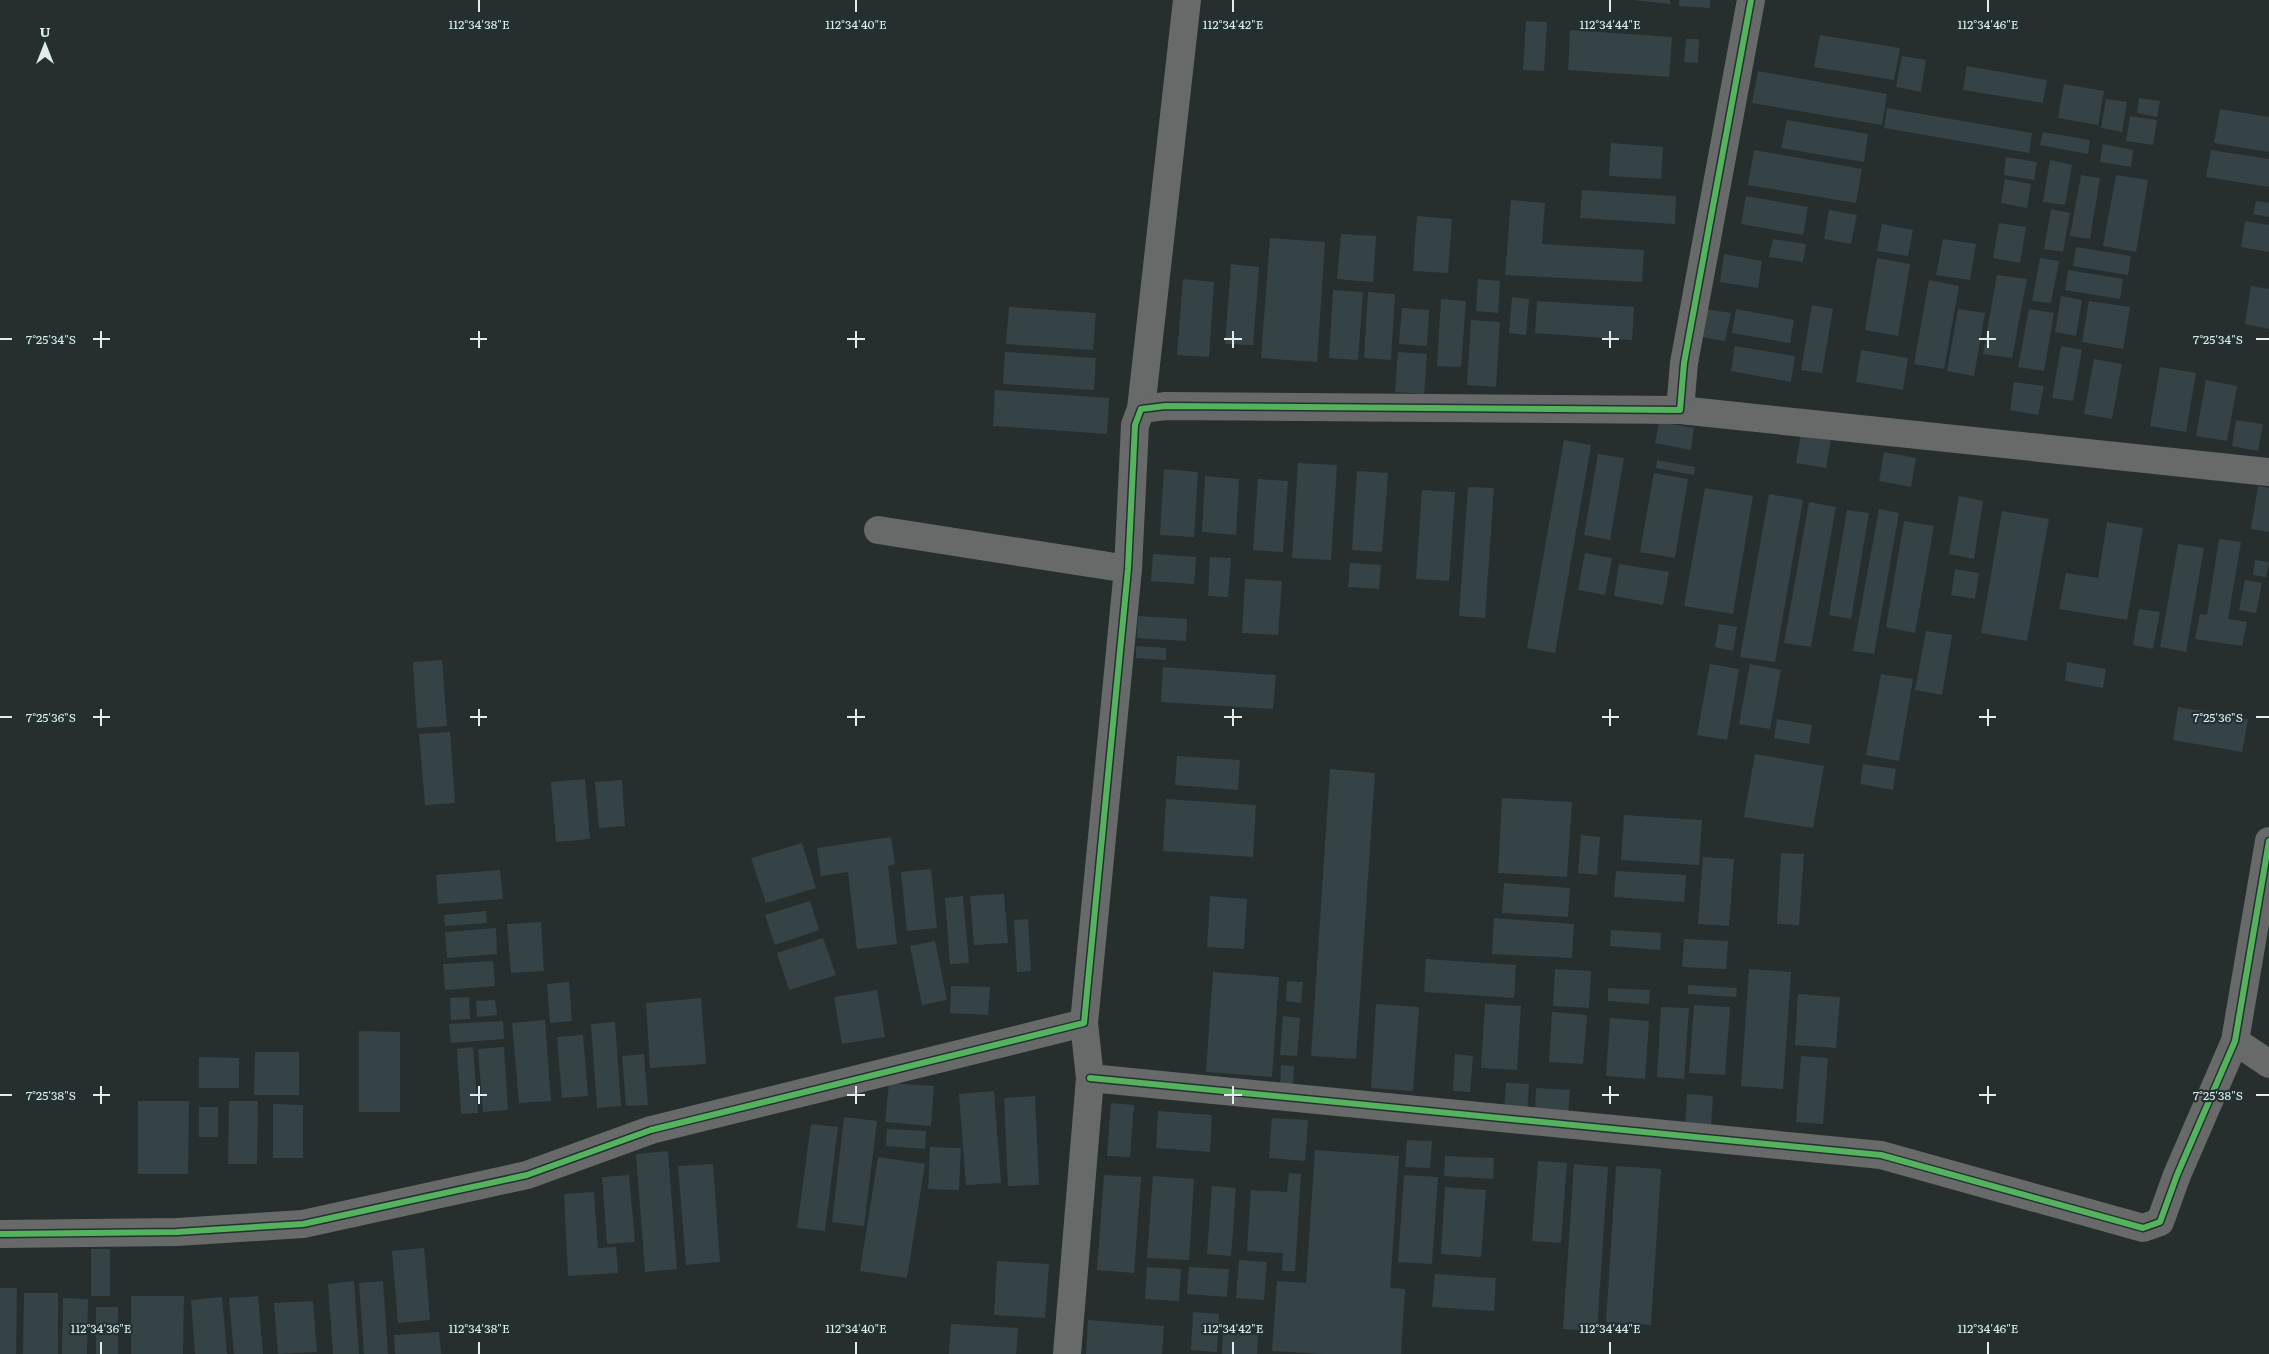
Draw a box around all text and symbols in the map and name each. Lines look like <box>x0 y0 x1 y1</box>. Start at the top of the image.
text: 112°34'38"E <box>448 15 510 33</box>
text: 112°34'40"E <box>825 15 887 33</box>
text: 112°34'42"E <box>1203 15 1264 33</box>
text: 112°34'44"E <box>1579 15 1641 33</box>
text: 112°34'46"E <box>1957 15 2019 33</box>
north arrow <box>20 20 70 70</box>
text: U <box>39 21 51 41</box>
text: 7°25'34"S <box>26 330 76 348</box>
text: 7°25'34"S <box>2193 330 2243 348</box>
text: 7°25'36"S <box>26 708 76 726</box>
text: 7°25'36"S <box>2193 708 2243 726</box>
text: 7°25'38"S <box>26 1086 76 1104</box>
text: 7°25'38"S <box>2193 1086 2243 1104</box>
text: 112°34'36"E <box>71 1319 132 1337</box>
text: 112°34'38"E <box>448 1319 510 1337</box>
text: 112°34'40"E <box>825 1319 887 1337</box>
text: 112°34'42"E <box>1203 1319 1264 1337</box>
text: 112°34'44"E <box>1579 1319 1641 1337</box>
text: 112°34'46"E <box>1957 1319 2019 1337</box>

